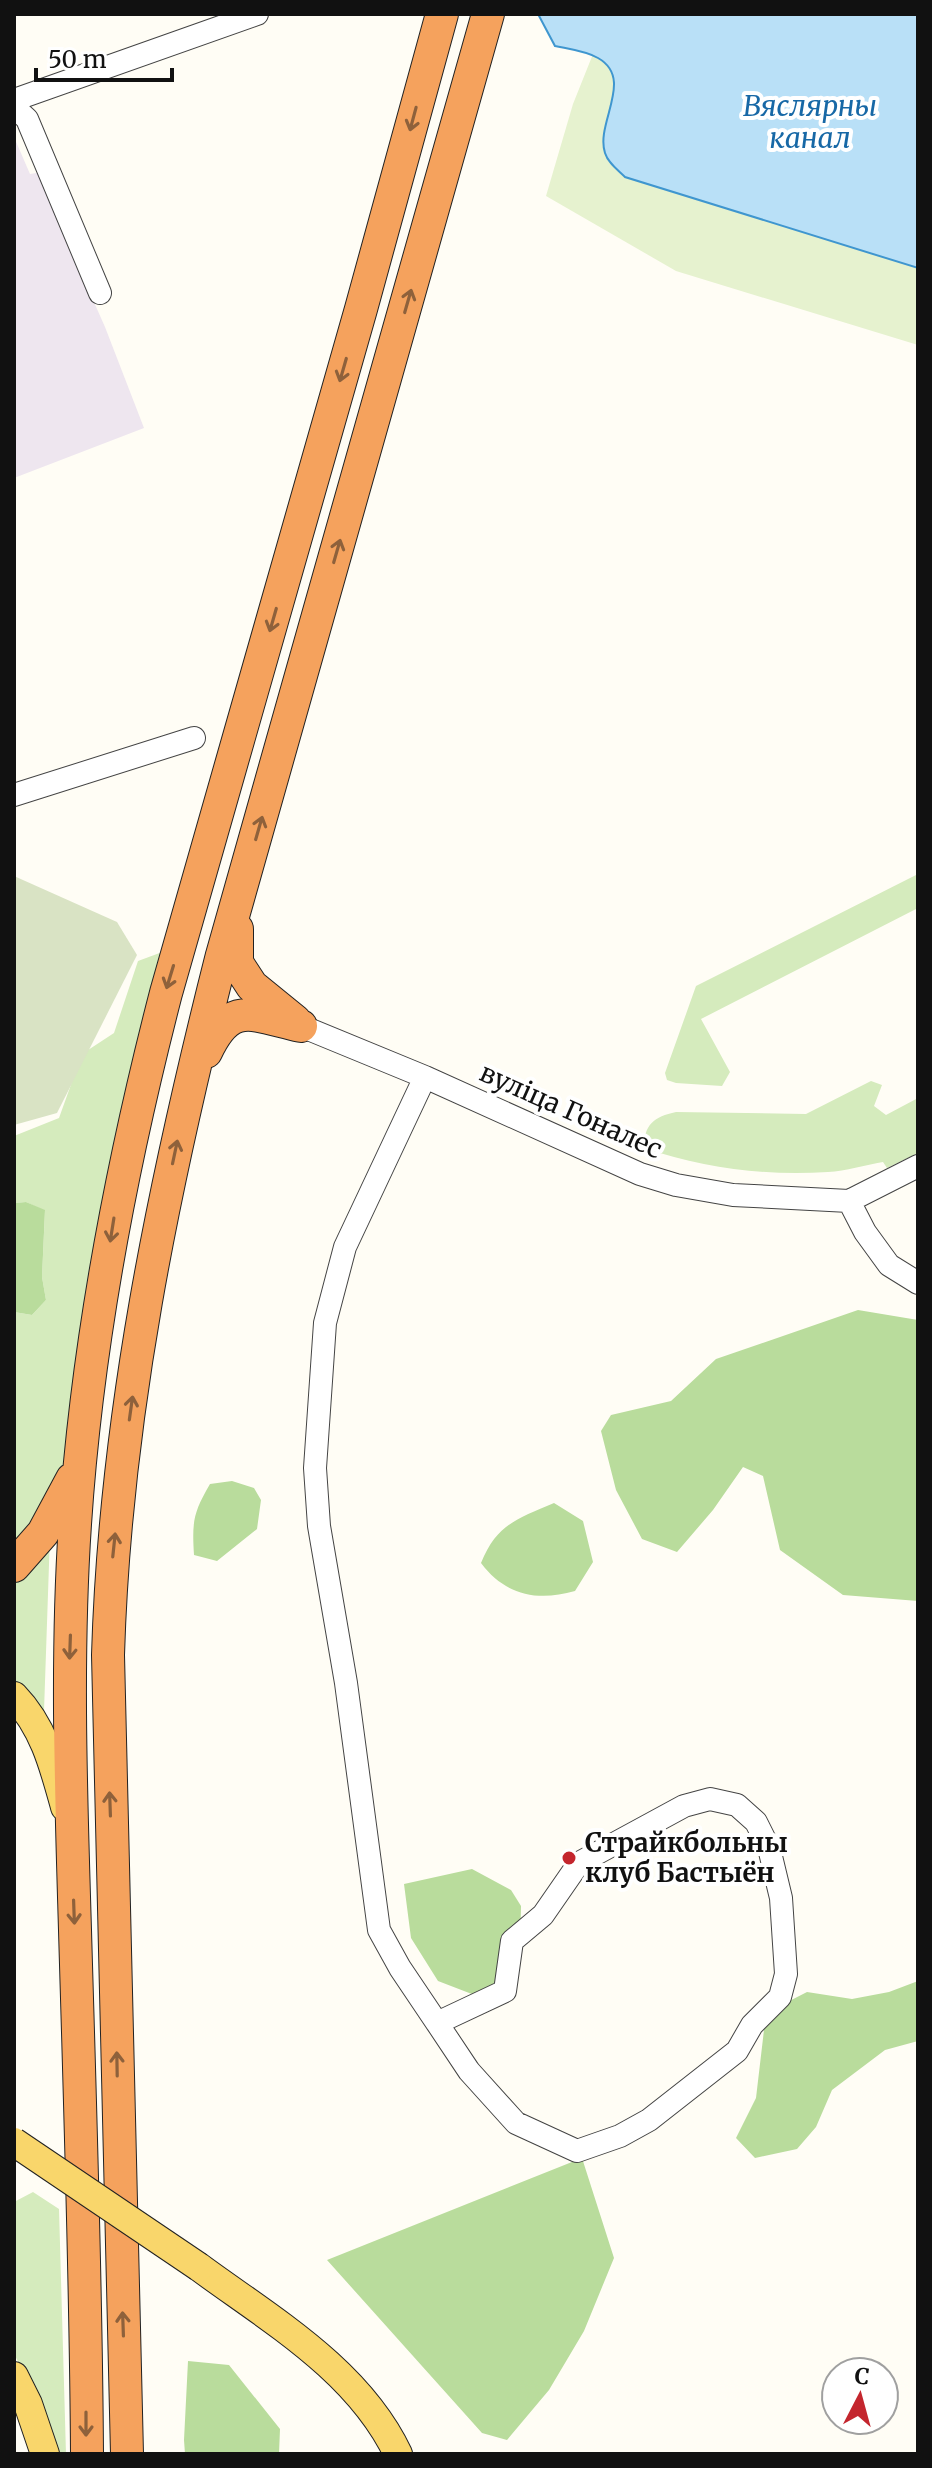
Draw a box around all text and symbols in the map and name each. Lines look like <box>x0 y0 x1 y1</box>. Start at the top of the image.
scale bar <box>36 32 172 82</box>
text: 50 m <box>48 44 107 75</box>
water label: Вяслярны канал <box>743 88 877 156</box>
one-way arrow <box>405 106 420 132</box>
one-way arrow <box>401 288 416 314</box>
one-way arrow <box>335 356 350 382</box>
one-way arrow <box>331 539 345 564</box>
one-way arrow <box>264 606 279 632</box>
one-way arrow <box>252 816 267 842</box>
one-way arrow <box>162 963 177 989</box>
street label: вуліца Гоналес <box>475 1056 667 1165</box>
one-way arrow <box>168 1140 183 1166</box>
one-way arrow <box>104 1217 119 1242</box>
one-way arrow <box>124 1396 139 1422</box>
one-way arrow <box>107 1532 122 1558</box>
one-way arrow <box>63 1633 78 1660</box>
one-way arrow <box>103 1791 118 1818</box>
place label: Страйкбольны клуб Бастыён <box>585 1826 788 1889</box>
marker: Страйкбольны клуб Бастыён <box>560 1849 578 1867</box>
one-way arrow <box>67 1898 82 1925</box>
one-way arrow <box>110 2051 125 2078</box>
one-way arrow <box>116 2311 131 2338</box>
north arrow <box>820 2356 900 2436</box>
text: С <box>853 2361 871 2391</box>
one-way arrow <box>78 2410 94 2437</box>

